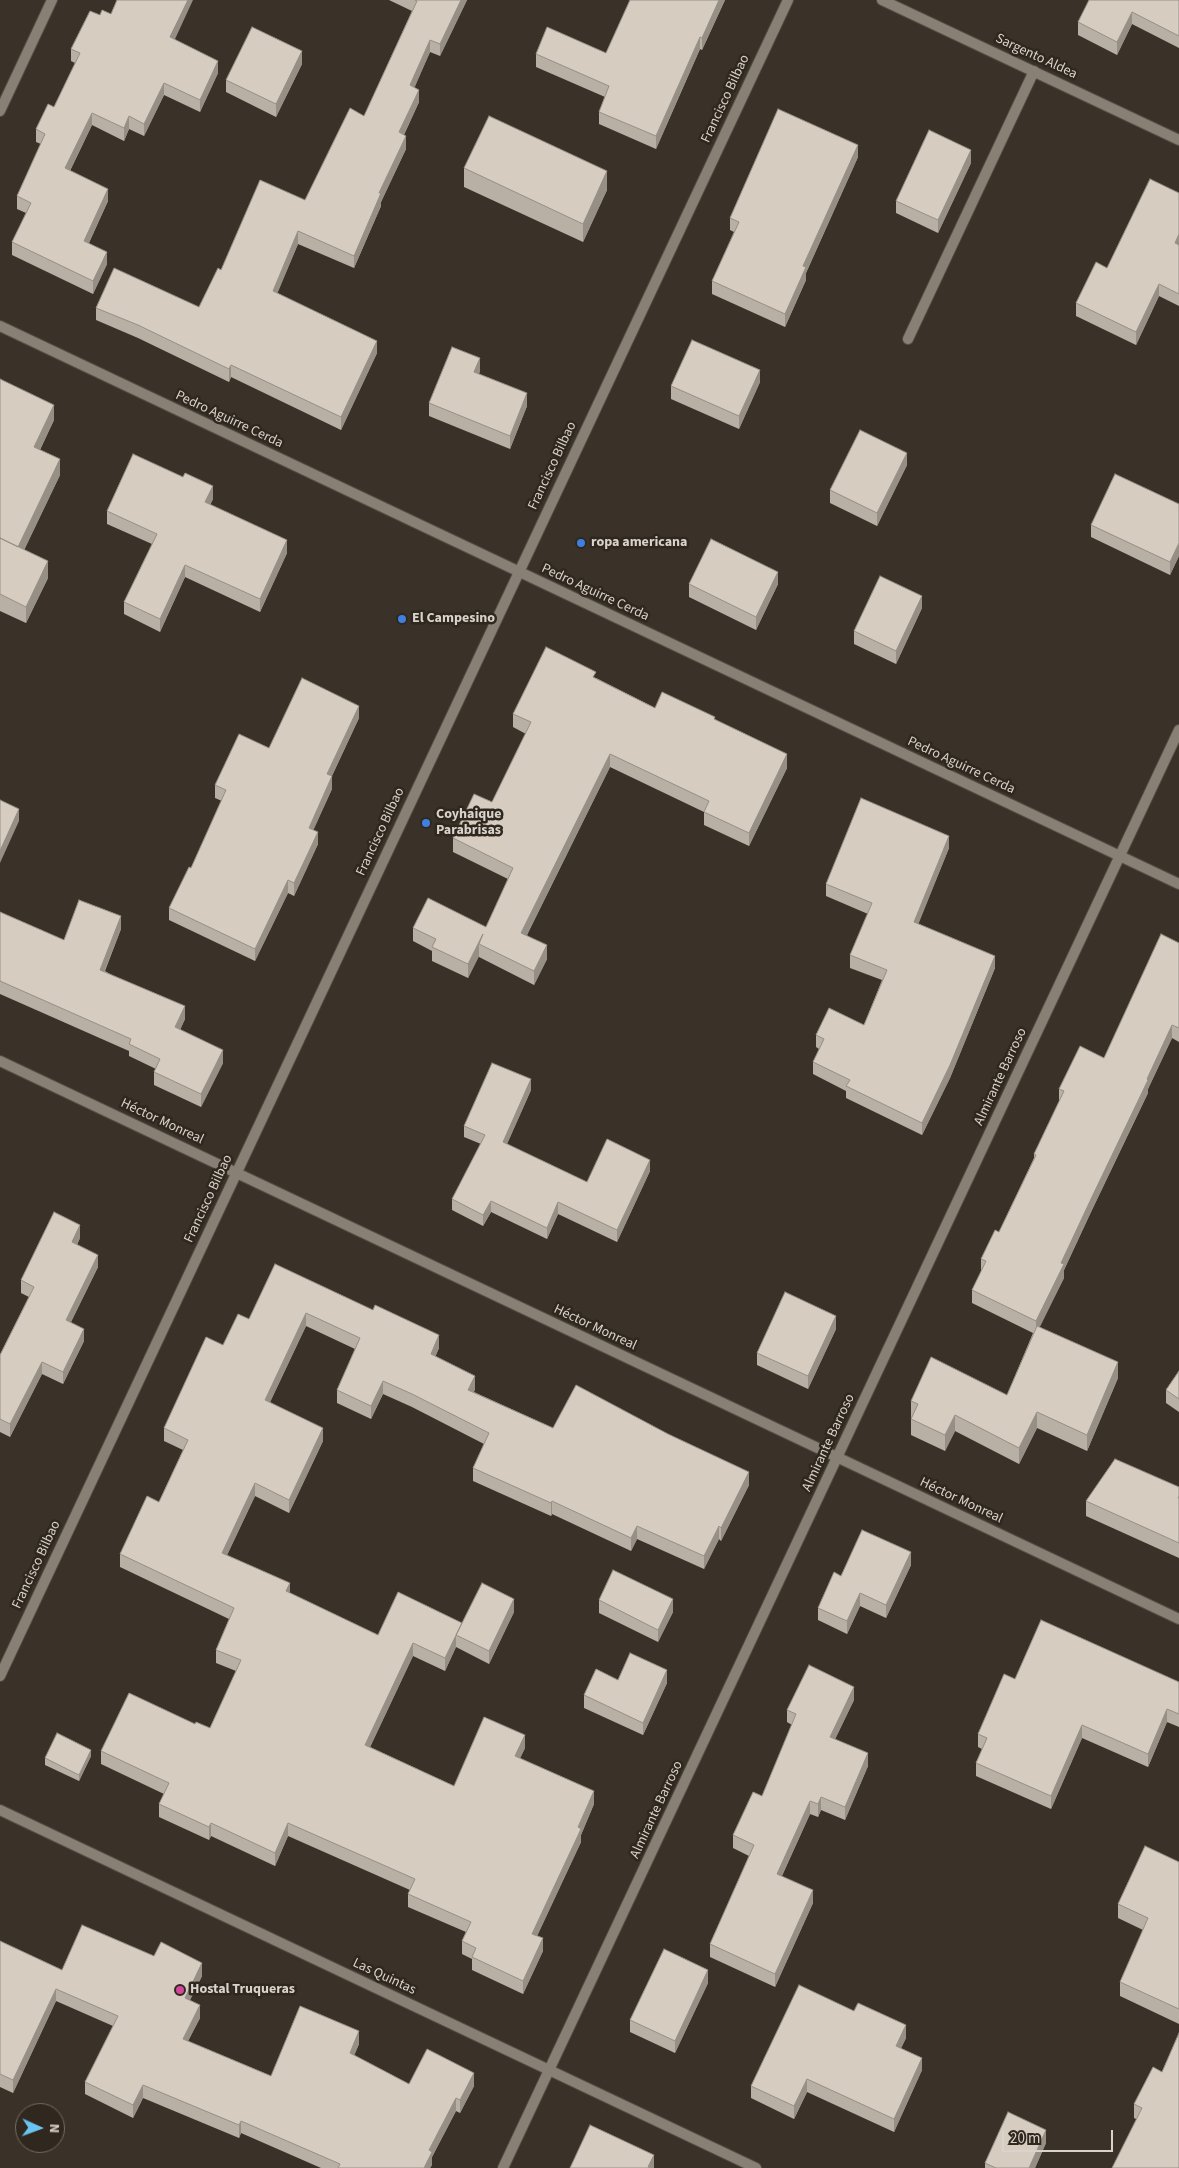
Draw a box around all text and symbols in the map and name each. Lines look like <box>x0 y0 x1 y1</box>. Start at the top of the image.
street label: Sargento Aldea <box>992 31 1080 83</box>
street label: Francisco Bilbao <box>698 52 754 146</box>
street label: Pedro Aguirre Cerda <box>172 388 286 452</box>
street label: Francisco Bilbao <box>525 419 581 513</box>
place label: ropa americana <box>591 535 687 551</box>
marker: ropa americana <box>575 537 587 549</box>
street label: Pedro Aguirre Cerda <box>538 561 652 625</box>
place label: El Campesino <box>412 611 495 627</box>
marker: El Campesino <box>396 613 408 625</box>
street label: Pedro Aguirre Cerda <box>904 734 1018 798</box>
street label: Francisco Bilbao <box>353 785 409 879</box>
place label: Coyhaique Parabrisas <box>436 807 502 840</box>
marker: Coyhaique Parabrisas <box>420 817 432 829</box>
street label: Almirante Barroso <box>971 1026 1031 1128</box>
street label: Héctor Monreal <box>118 1095 206 1149</box>
street label: Francisco Bilbao <box>181 1152 237 1246</box>
street label: Héctor Monreal <box>551 1301 639 1355</box>
street label: Almirante Barroso <box>799 1392 859 1494</box>
street label: Héctor Monreal <box>917 1474 1005 1528</box>
street label: Francisco Bilbao <box>9 1518 65 1612</box>
street label: Almirante Barroso <box>627 1759 687 1861</box>
street label: Las Quintas <box>350 1955 418 1999</box>
place label: Hostal Truqueras <box>190 1982 295 1998</box>
marker: Hostal Truqueras <box>174 1984 186 1996</box>
north arrow <box>15 2103 65 2153</box>
scale bar <box>1004 2120 1115 2152</box>
text: N <box>44 2123 64 2133</box>
text: 20 m <box>1010 2128 1040 2149</box>

